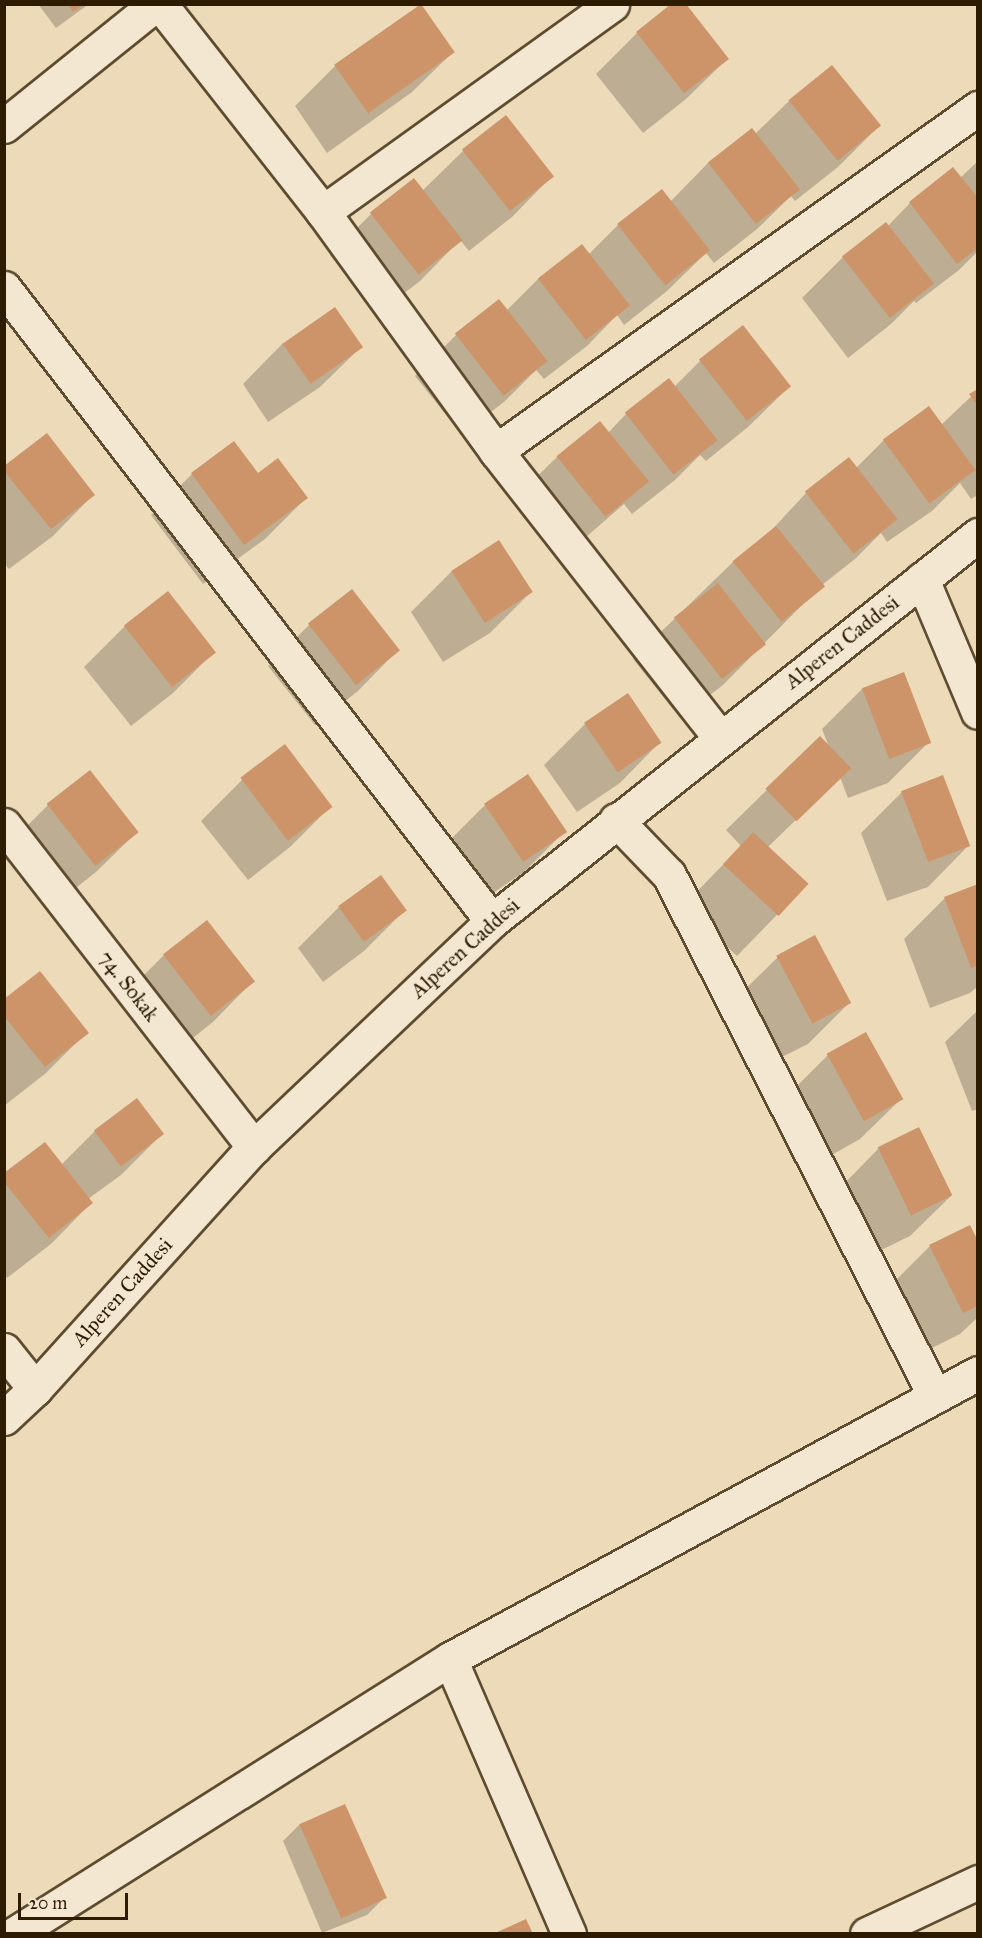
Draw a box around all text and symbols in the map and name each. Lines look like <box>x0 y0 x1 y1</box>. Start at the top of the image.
street label: Alperen Caddesi <box>780 590 904 694</box>
street label: Alperen Caddesi <box>405 893 525 1003</box>
street label: 74. Sokak <box>94 946 164 1026</box>
street label: Alperen Caddesi <box>67 1232 177 1352</box>
scale bar <box>21 1881 130 1919</box>
text: 20 m <box>29 1892 67 1914</box>

